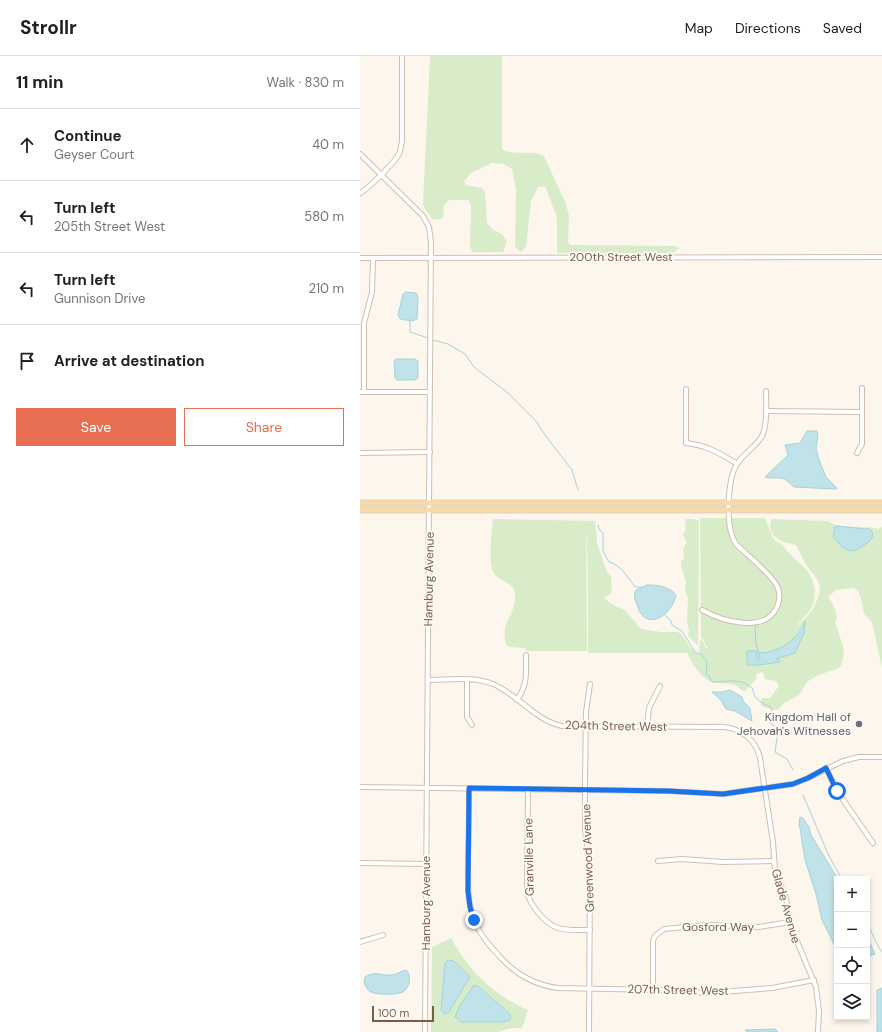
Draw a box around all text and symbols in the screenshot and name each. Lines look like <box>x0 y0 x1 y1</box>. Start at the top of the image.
text: Strollr <box>20 15 77 40</box>
text: Map <box>685 19 713 37</box>
text: Directions <box>735 19 801 37</box>
text: Saved <box>823 19 862 37</box>
text: 11 min <box>16 71 64 93</box>
text: Walk · 830 m <box>267 74 344 91</box>
text: Continue <box>54 126 122 146</box>
icon: ahead <box>16 134 38 156</box>
text: 40 m <box>312 136 344 153</box>
text: Geyser Court <box>54 146 134 163</box>
text: Turn left <box>54 198 115 218</box>
icon: left <box>16 206 38 228</box>
text: 580 m <box>304 208 344 225</box>
text: 205th Street West <box>54 218 165 235</box>
street label: 200th Street West <box>569 249 673 265</box>
text: Turn left <box>54 270 115 290</box>
icon: left <box>16 278 38 300</box>
text: 210 m <box>309 280 344 297</box>
text: Gunnison Drive <box>54 290 145 307</box>
icon: arrive <box>16 350 38 372</box>
text: Arrive at destination <box>54 351 205 371</box>
button: Save <box>16 408 176 446</box>
button: Share <box>184 408 344 446</box>
street label: Hamburg Avenue <box>420 531 438 627</box>
place label: Kingdom Hall of Jehovah's Witnesses <box>737 709 851 739</box>
street label: 204th Street West <box>565 717 668 735</box>
marker: Kingdom Hall of Jehovah's Witnesses <box>854 719 864 729</box>
route start <box>828 782 846 800</box>
street label: Greenwood Avenue <box>578 803 598 912</box>
street label: Granville Lane <box>520 818 538 896</box>
street label: Hamburg Avenue <box>418 855 434 950</box>
street label: Glade Avenue <box>768 867 804 945</box>
map controls <box>834 876 870 1020</box>
button: + <box>834 876 870 912</box>
route end <box>465 911 483 929</box>
button: − <box>834 912 870 948</box>
street label: Gosford Way <box>682 919 754 935</box>
button: locate <box>834 948 870 984</box>
street label: 207th Street West <box>627 981 729 999</box>
button: layers <box>834 984 870 1020</box>
scale bar <box>372 1004 434 1023</box>
text: 100 m <box>378 1006 409 1020</box>

